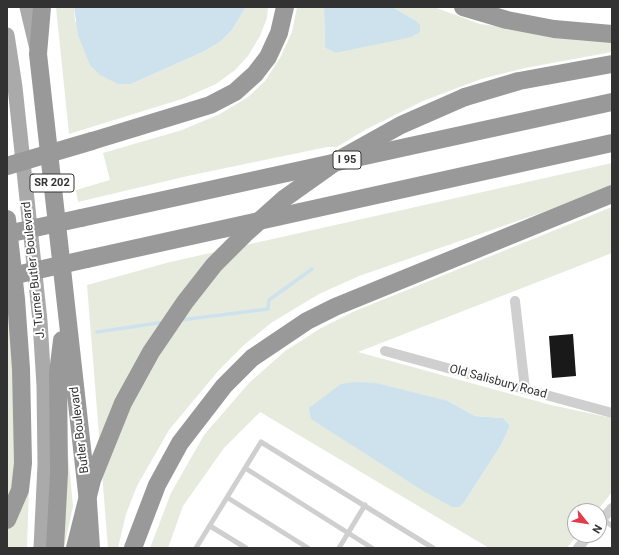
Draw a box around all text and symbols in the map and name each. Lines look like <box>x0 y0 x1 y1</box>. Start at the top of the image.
road number: I 95 <box>333 151 361 169</box>
road number: SR 202 <box>30 174 74 192</box>
street label: J. Turner Butler Boulevard <box>20 201 48 339</box>
street label: Old Salisbury Road <box>448 362 548 402</box>
street label: Butler Boulevard <box>68 386 92 474</box>
north arrow <box>567 503 607 543</box>
text: N <box>589 522 605 535</box>

